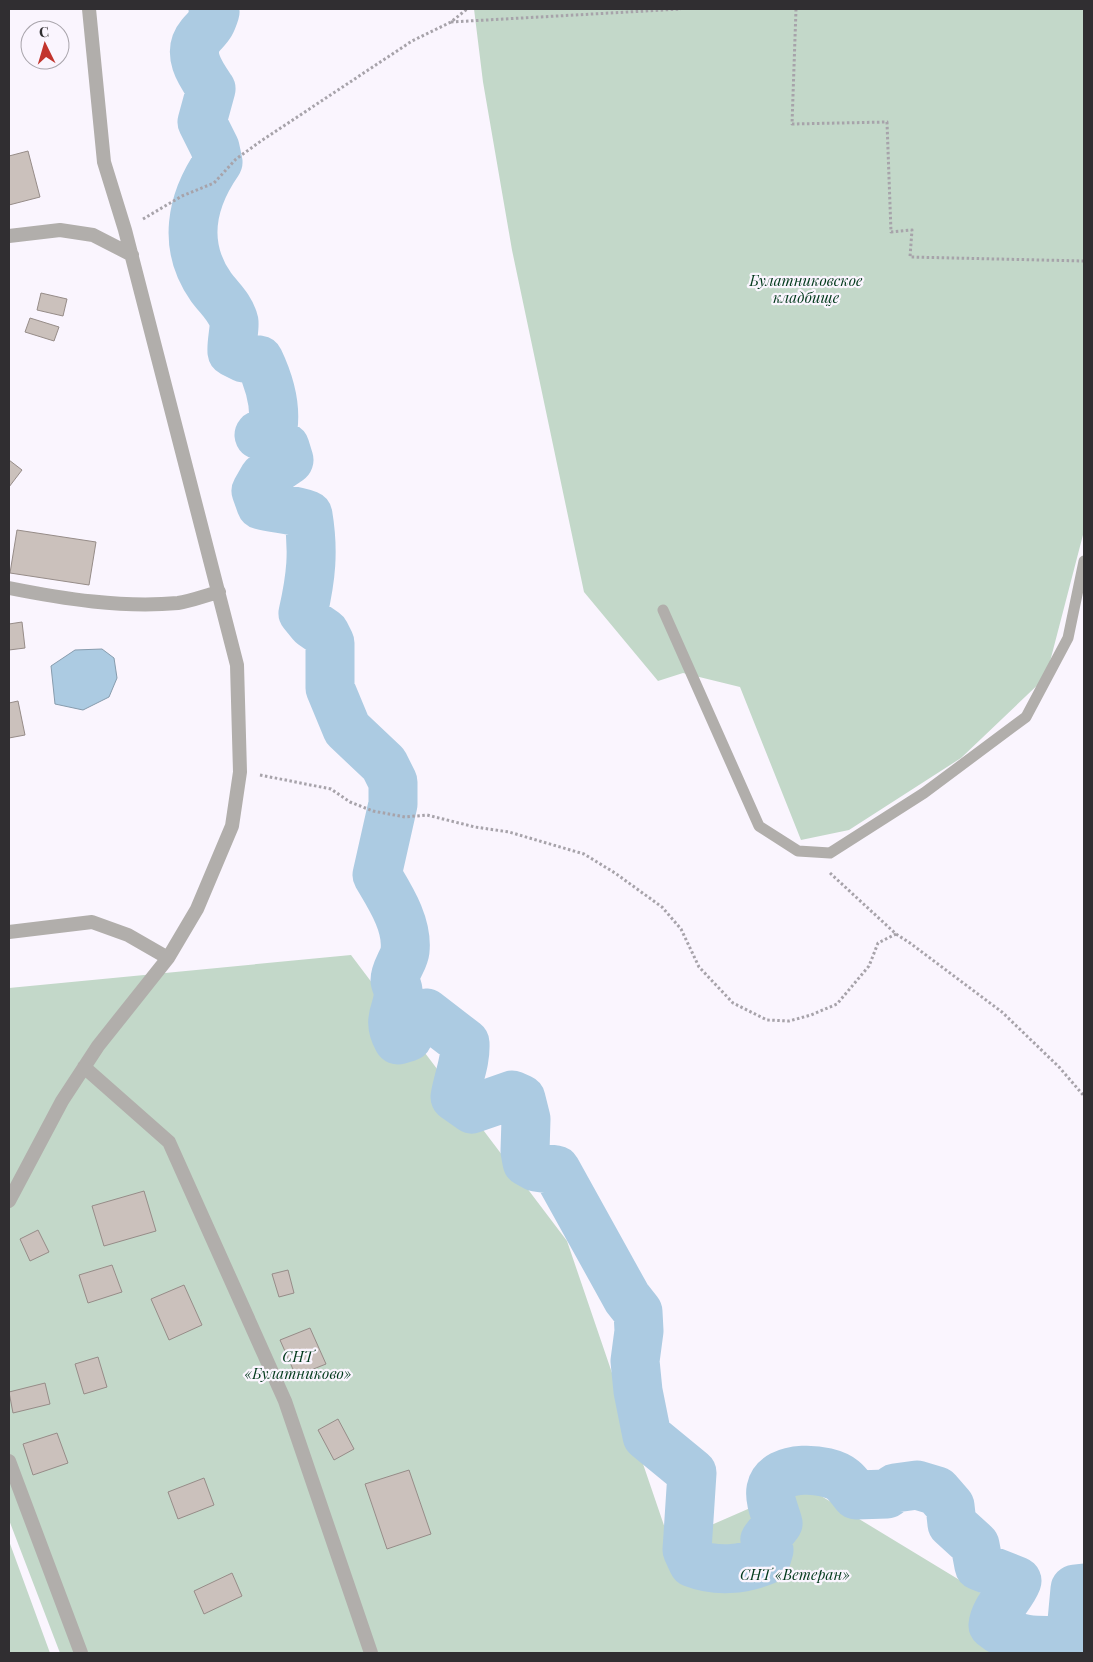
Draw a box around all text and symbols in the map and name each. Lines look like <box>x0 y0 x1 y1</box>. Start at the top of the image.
north arrow <box>20 20 70 70</box>
text: С <box>38 22 50 41</box>
park label: Булатниковское кладбище <box>748 270 863 307</box>
park label: СНТ «Булатниково» <box>244 1346 352 1383</box>
park label: СНТ «Ветеран» <box>740 1564 850 1584</box>

